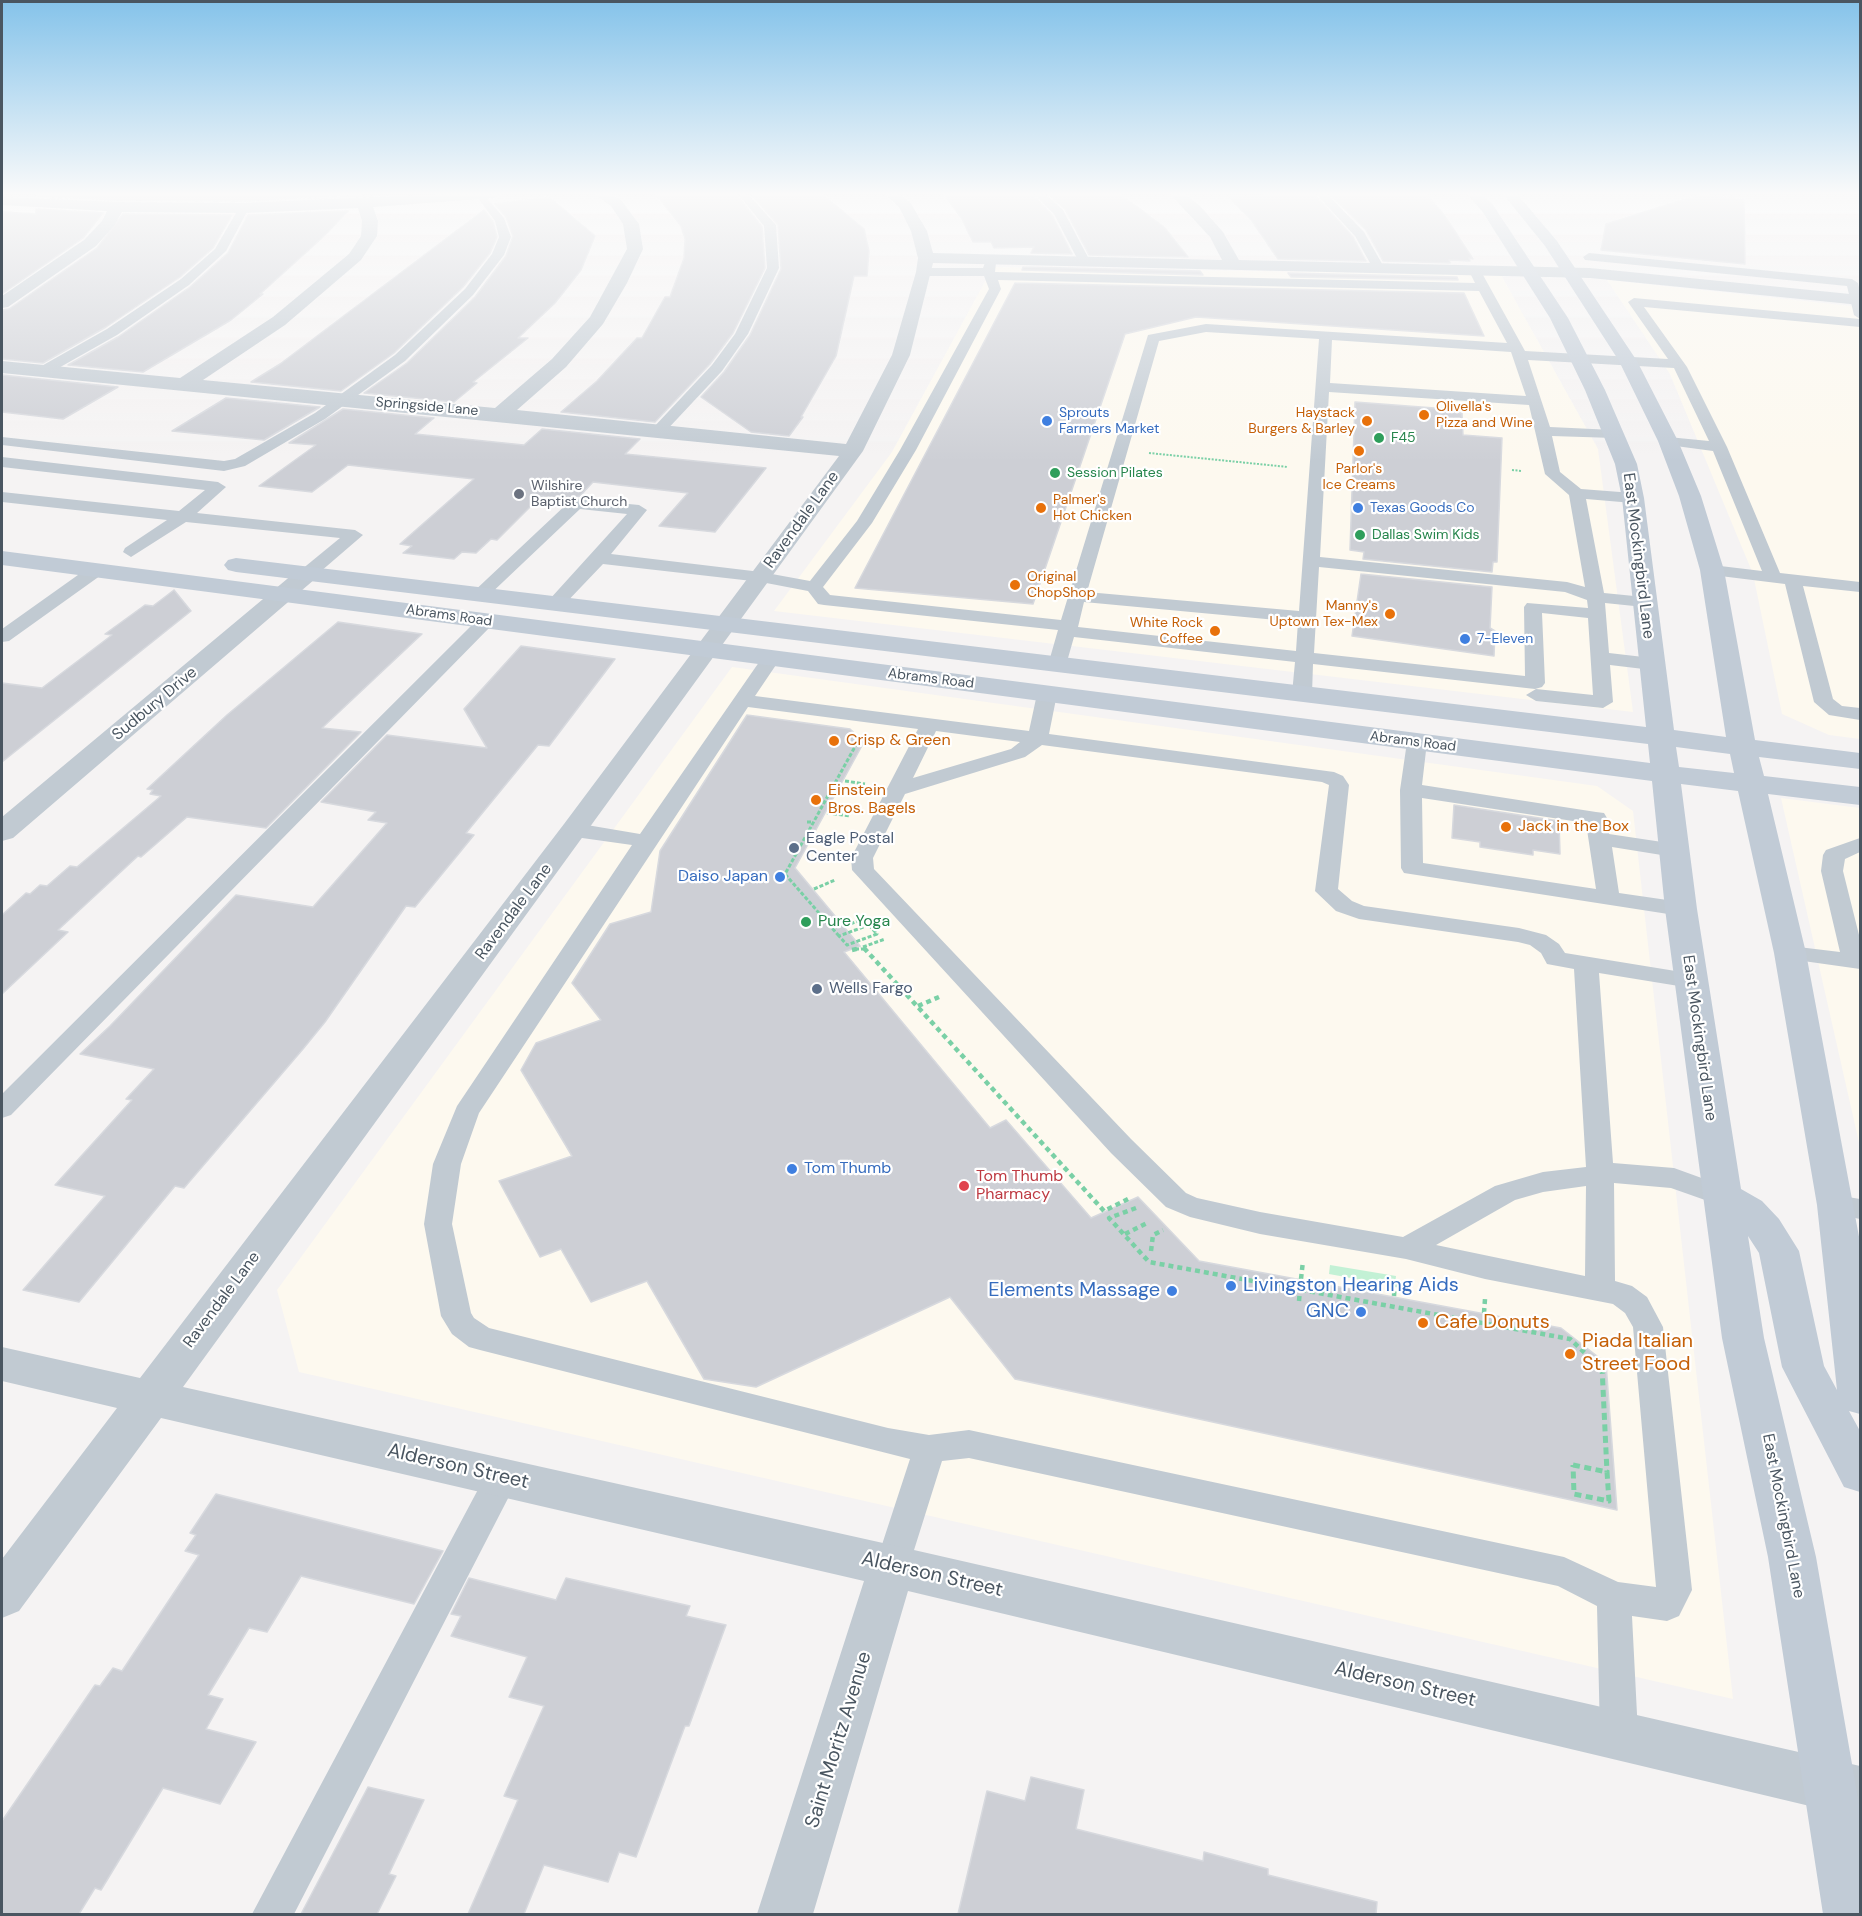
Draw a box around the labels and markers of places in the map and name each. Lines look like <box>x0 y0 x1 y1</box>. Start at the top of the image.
place label: Olivella's Pizza and Wine <box>1436 399 1533 431</box>
place label: Sprouts Farmers Market <box>1059 405 1159 437</box>
place label: Haystack Burgers & Barley <box>1248 405 1355 437</box>
marker: Olivella's Pizza and Wine <box>1417 408 1431 422</box>
marker: Sprouts Farmers Market <box>1040 414 1054 428</box>
marker: Haystack Burgers & Barley <box>1360 414 1374 428</box>
place label: F45 <box>1391 430 1416 446</box>
marker: F45 <box>1372 431 1386 445</box>
marker: Parlor's Ice Creams <box>1352 444 1366 458</box>
place label: Parlor's Ice Creams <box>1323 461 1395 494</box>
place label: Session Pilates <box>1067 465 1163 481</box>
marker: Session Pilates <box>1048 466 1062 480</box>
place label: Wilshire Baptist Church <box>531 478 627 510</box>
marker: Wilshire Baptist Church <box>512 487 526 501</box>
place label: Palmer's Hot Chicken <box>1053 492 1132 524</box>
place label: Texas Goods Co <box>1370 500 1475 516</box>
marker: Palmer's Hot Chicken <box>1034 501 1048 515</box>
marker: Texas Goods Co <box>1351 501 1365 515</box>
place label: Dallas Swim Kids <box>1372 527 1480 543</box>
marker: Dallas Swim Kids <box>1353 528 1367 542</box>
place label: Original ChopShop <box>1027 569 1095 602</box>
marker: Original ChopShop <box>1008 578 1022 592</box>
place label: Manny's Uptown Tex-Mex <box>1269 598 1378 630</box>
marker: Manny's Uptown Tex-Mex <box>1383 607 1397 621</box>
place label: White Rock Coffee <box>1130 615 1203 648</box>
marker: White Rock Coffee <box>1208 624 1222 638</box>
place label: 7-Eleven <box>1477 631 1533 647</box>
marker: 7-Eleven <box>1458 632 1472 646</box>
place label: Crisp & Green <box>846 731 951 751</box>
marker: Crisp & Green <box>827 734 841 748</box>
place label: Einstein Bros. Bagels <box>828 781 916 819</box>
marker: Einstein Bros. Bagels <box>809 793 823 807</box>
place label: Jack in the Box <box>1518 817 1629 837</box>
marker: Jack in the Box <box>1499 820 1513 834</box>
place label: Eagle Postal Center <box>806 829 894 867</box>
marker: Eagle Postal Center <box>787 841 801 855</box>
place label: Daiso Japan <box>678 867 768 887</box>
marker: Daiso Japan <box>773 870 787 884</box>
place label: Pure Yoga <box>818 912 890 932</box>
marker: Pure Yoga <box>799 915 813 929</box>
place label: Wells Fargo <box>829 979 913 999</box>
marker: Wells Fargo <box>810 982 824 996</box>
place label: Tom Thumb <box>804 1159 891 1179</box>
marker: Tom Thumb <box>785 1162 799 1176</box>
place label: Tom Thumb Pharmacy <box>976 1167 1063 1205</box>
marker: Tom Thumb Pharmacy <box>957 1179 971 1193</box>
place label: Livingston Hearing Aids <box>1243 1274 1459 1298</box>
place label: Elements Massage <box>988 1279 1160 1303</box>
marker: Livingston Hearing Aids <box>1224 1279 1238 1293</box>
marker: Elements Massage <box>1165 1284 1179 1298</box>
place label: GNC <box>1306 1300 1349 1324</box>
marker: GNC <box>1354 1305 1368 1319</box>
place label: Cafe Donuts <box>1435 1311 1550 1335</box>
marker: Cafe Donuts <box>1416 1316 1430 1330</box>
place label: Piada Italian Street Food <box>1582 1330 1693 1377</box>
marker: Piada Italian Street Food <box>1563 1347 1577 1361</box>

